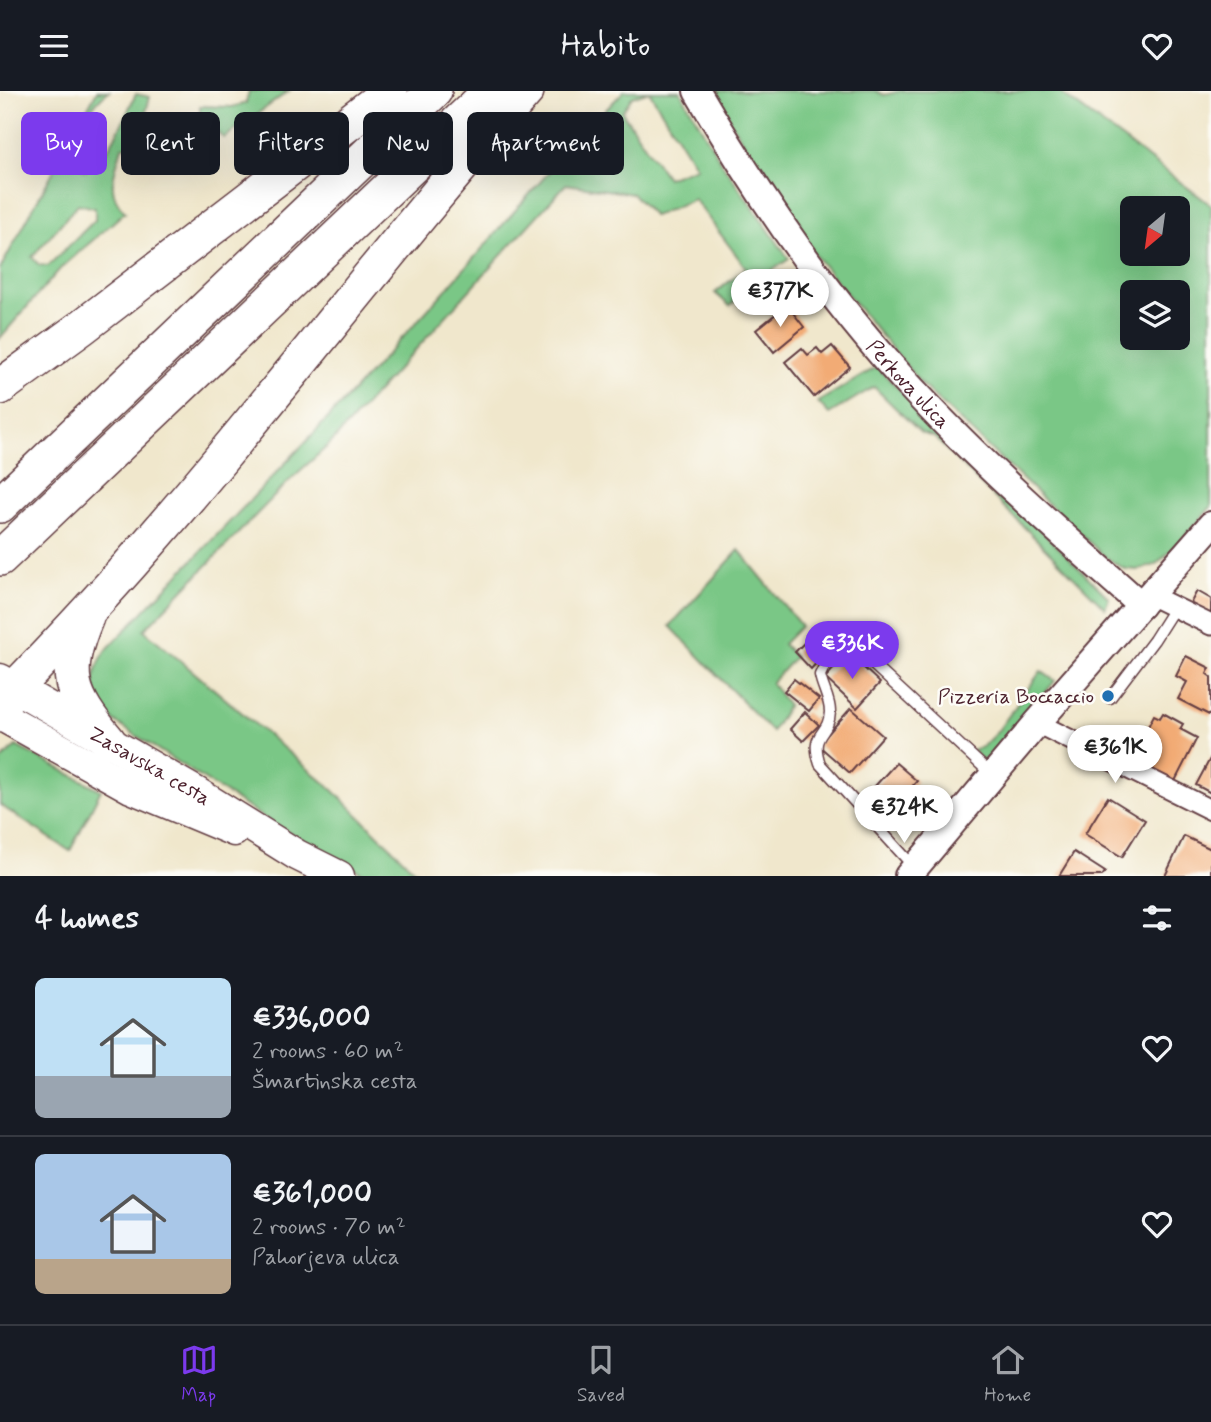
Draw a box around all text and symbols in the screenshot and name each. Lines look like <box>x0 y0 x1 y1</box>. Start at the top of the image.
text: Habito <box>561 25 650 67</box>
icon: menu <box>35 27 73 65</box>
icon: heart <box>1138 27 1176 65</box>
chip: Buy <box>21 112 107 175</box>
chip: Rent <box>121 112 220 175</box>
chip: Filters <box>234 112 349 175</box>
chip: New <box>363 112 453 175</box>
chip: Apartment <box>467 112 624 175</box>
north arrow <box>1120 196 1190 266</box>
map controls <box>1120 196 1190 350</box>
pin: €377K <box>731 269 829 329</box>
text: €377K <box>747 277 813 307</box>
button: layers <box>1120 280 1190 350</box>
street label: Perkova ulica <box>859 334 956 435</box>
pin: €336K <box>803 621 901 681</box>
text: €336K <box>821 629 883 659</box>
place label: Pizzeria Boccaccio <box>938 683 1094 711</box>
marker: Pizzeria Boccaccio <box>1100 688 1116 704</box>
street label: Zasavska cesta <box>83 720 216 813</box>
pin: €361K <box>1066 725 1164 785</box>
text: €361K <box>1083 733 1147 763</box>
pin: €324K <box>855 785 953 845</box>
text: €324K <box>870 793 938 823</box>
text: 4 homes <box>35 899 139 938</box>
icon: filters <box>1138 899 1176 937</box>
text: €336,000 <box>252 998 371 1037</box>
icon: home <box>91 1006 175 1090</box>
icon: heart <box>1138 1029 1176 1067</box>
text: 2 rooms · 60 m² <box>252 1037 404 1067</box>
text: Šmartinska cesta <box>252 1067 418 1097</box>
text: €361,000 <box>252 1174 372 1213</box>
icon: home <box>91 1182 175 1266</box>
icon: heart <box>1138 1205 1176 1243</box>
text: 2 rooms · 70 m² <box>252 1213 406 1243</box>
text: Pahorjeva ulica <box>252 1243 400 1273</box>
tab: Map <box>180 1341 218 1408</box>
tab: Saved <box>577 1341 625 1408</box>
tab: Home <box>984 1341 1031 1408</box>

